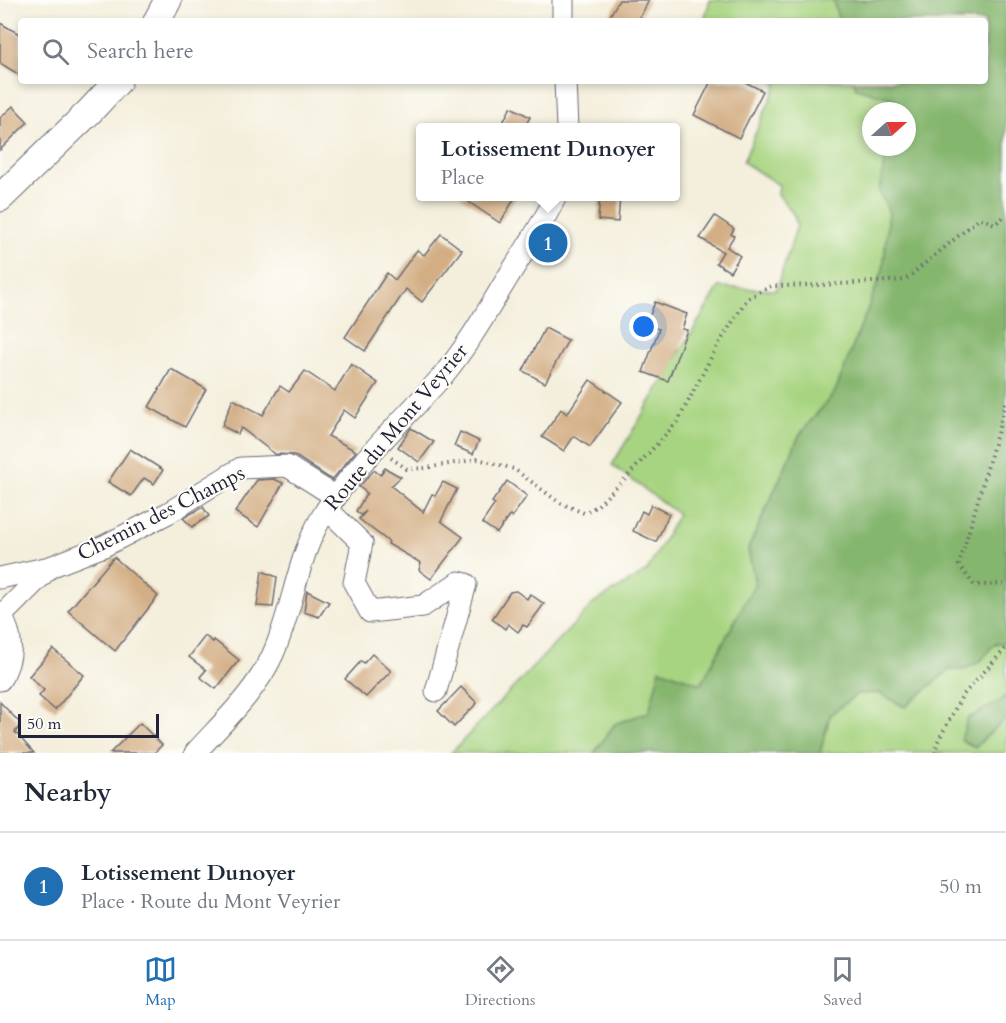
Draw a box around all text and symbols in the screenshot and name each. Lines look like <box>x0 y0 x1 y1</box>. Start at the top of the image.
search box <box>18 18 988 84</box>
icon: search <box>39 35 72 68</box>
text: Search here <box>87 36 194 66</box>
north arrow <box>862 102 916 156</box>
popup <box>416 123 680 201</box>
text: Lotissement Dunoyer <box>441 134 655 164</box>
text: Place <box>441 164 485 191</box>
pin: 1 <box>528 220 568 266</box>
your location <box>629 312 658 341</box>
street label: Route du Mont Veyrier <box>318 337 475 517</box>
street label: Chemin des Champs <box>73 459 250 568</box>
scale bar <box>18 711 159 738</box>
text: 50 m <box>27 713 61 735</box>
text: Nearby <box>24 775 112 810</box>
text: Lotissement Dunoyer <box>81 858 295 888</box>
text: 1 <box>38 873 49 900</box>
text: 50 m <box>939 873 982 900</box>
text: Place · Route du Mont Veyrier <box>81 888 340 915</box>
tab: Map <box>144 953 177 1011</box>
tab: Directions <box>465 953 535 1011</box>
tab: Saved <box>823 953 862 1011</box>

